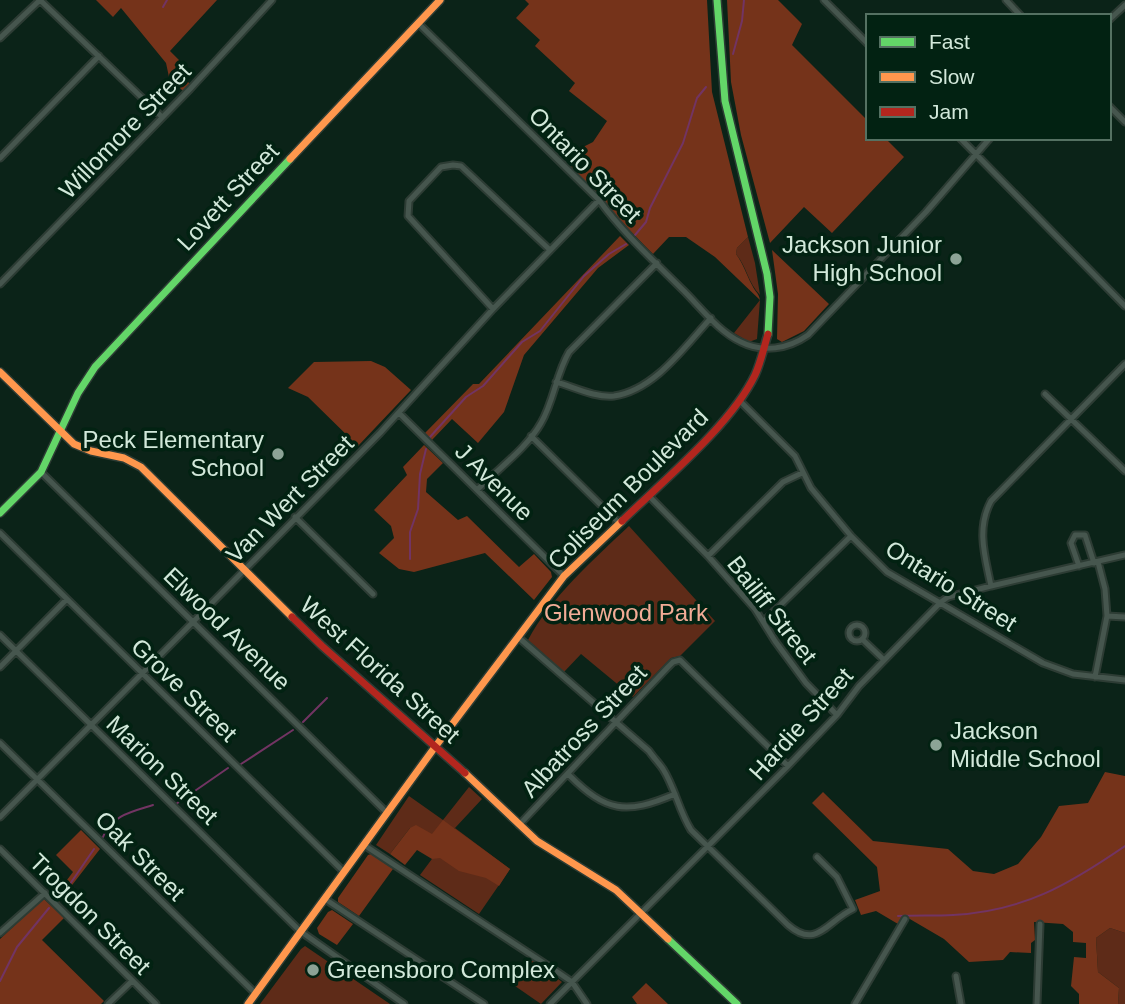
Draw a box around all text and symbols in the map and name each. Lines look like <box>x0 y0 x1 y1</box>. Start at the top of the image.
legend <box>866 14 1111 140</box>
text: Fast <box>929 30 970 53</box>
street label: Willomore Street <box>53 57 196 204</box>
text: Slow <box>929 65 975 88</box>
text: Jam <box>929 100 969 123</box>
street label: Ontario Street <box>524 102 647 228</box>
street label: Lovett Street <box>171 137 284 256</box>
place label: Jackson Junior High School <box>782 231 942 286</box>
marker: Jackson Junior High School <box>948 251 964 267</box>
street label: Coliseum Boulevard <box>542 403 713 574</box>
place label: Peck Elementary School <box>83 426 264 481</box>
street label: Van Wert Street <box>221 429 359 568</box>
street label: J Avenue <box>450 437 539 526</box>
marker: Peck Elementary School <box>270 446 286 462</box>
street label: Ontario Street <box>881 535 1022 637</box>
street label: Bailiff Street <box>722 551 823 669</box>
street label: Elwood Avenue <box>159 562 296 696</box>
street label: West Florida Street <box>295 591 466 748</box>
park label: Glenwood Park <box>544 599 709 626</box>
street label: Grove Street <box>126 633 243 747</box>
street label: Albatross Street <box>516 659 652 802</box>
street label: Hardie Street <box>743 662 858 785</box>
street label: Marion Street <box>101 710 224 830</box>
place label: Jackson Middle School <box>950 717 1101 772</box>
marker: Jackson Middle School <box>928 737 944 753</box>
street label: Oak Street <box>90 806 191 906</box>
street label: Trogdon Street <box>25 848 156 980</box>
place label: Greensboro Complex <box>327 956 555 983</box>
marker: Greensboro Complex <box>305 962 321 978</box>

